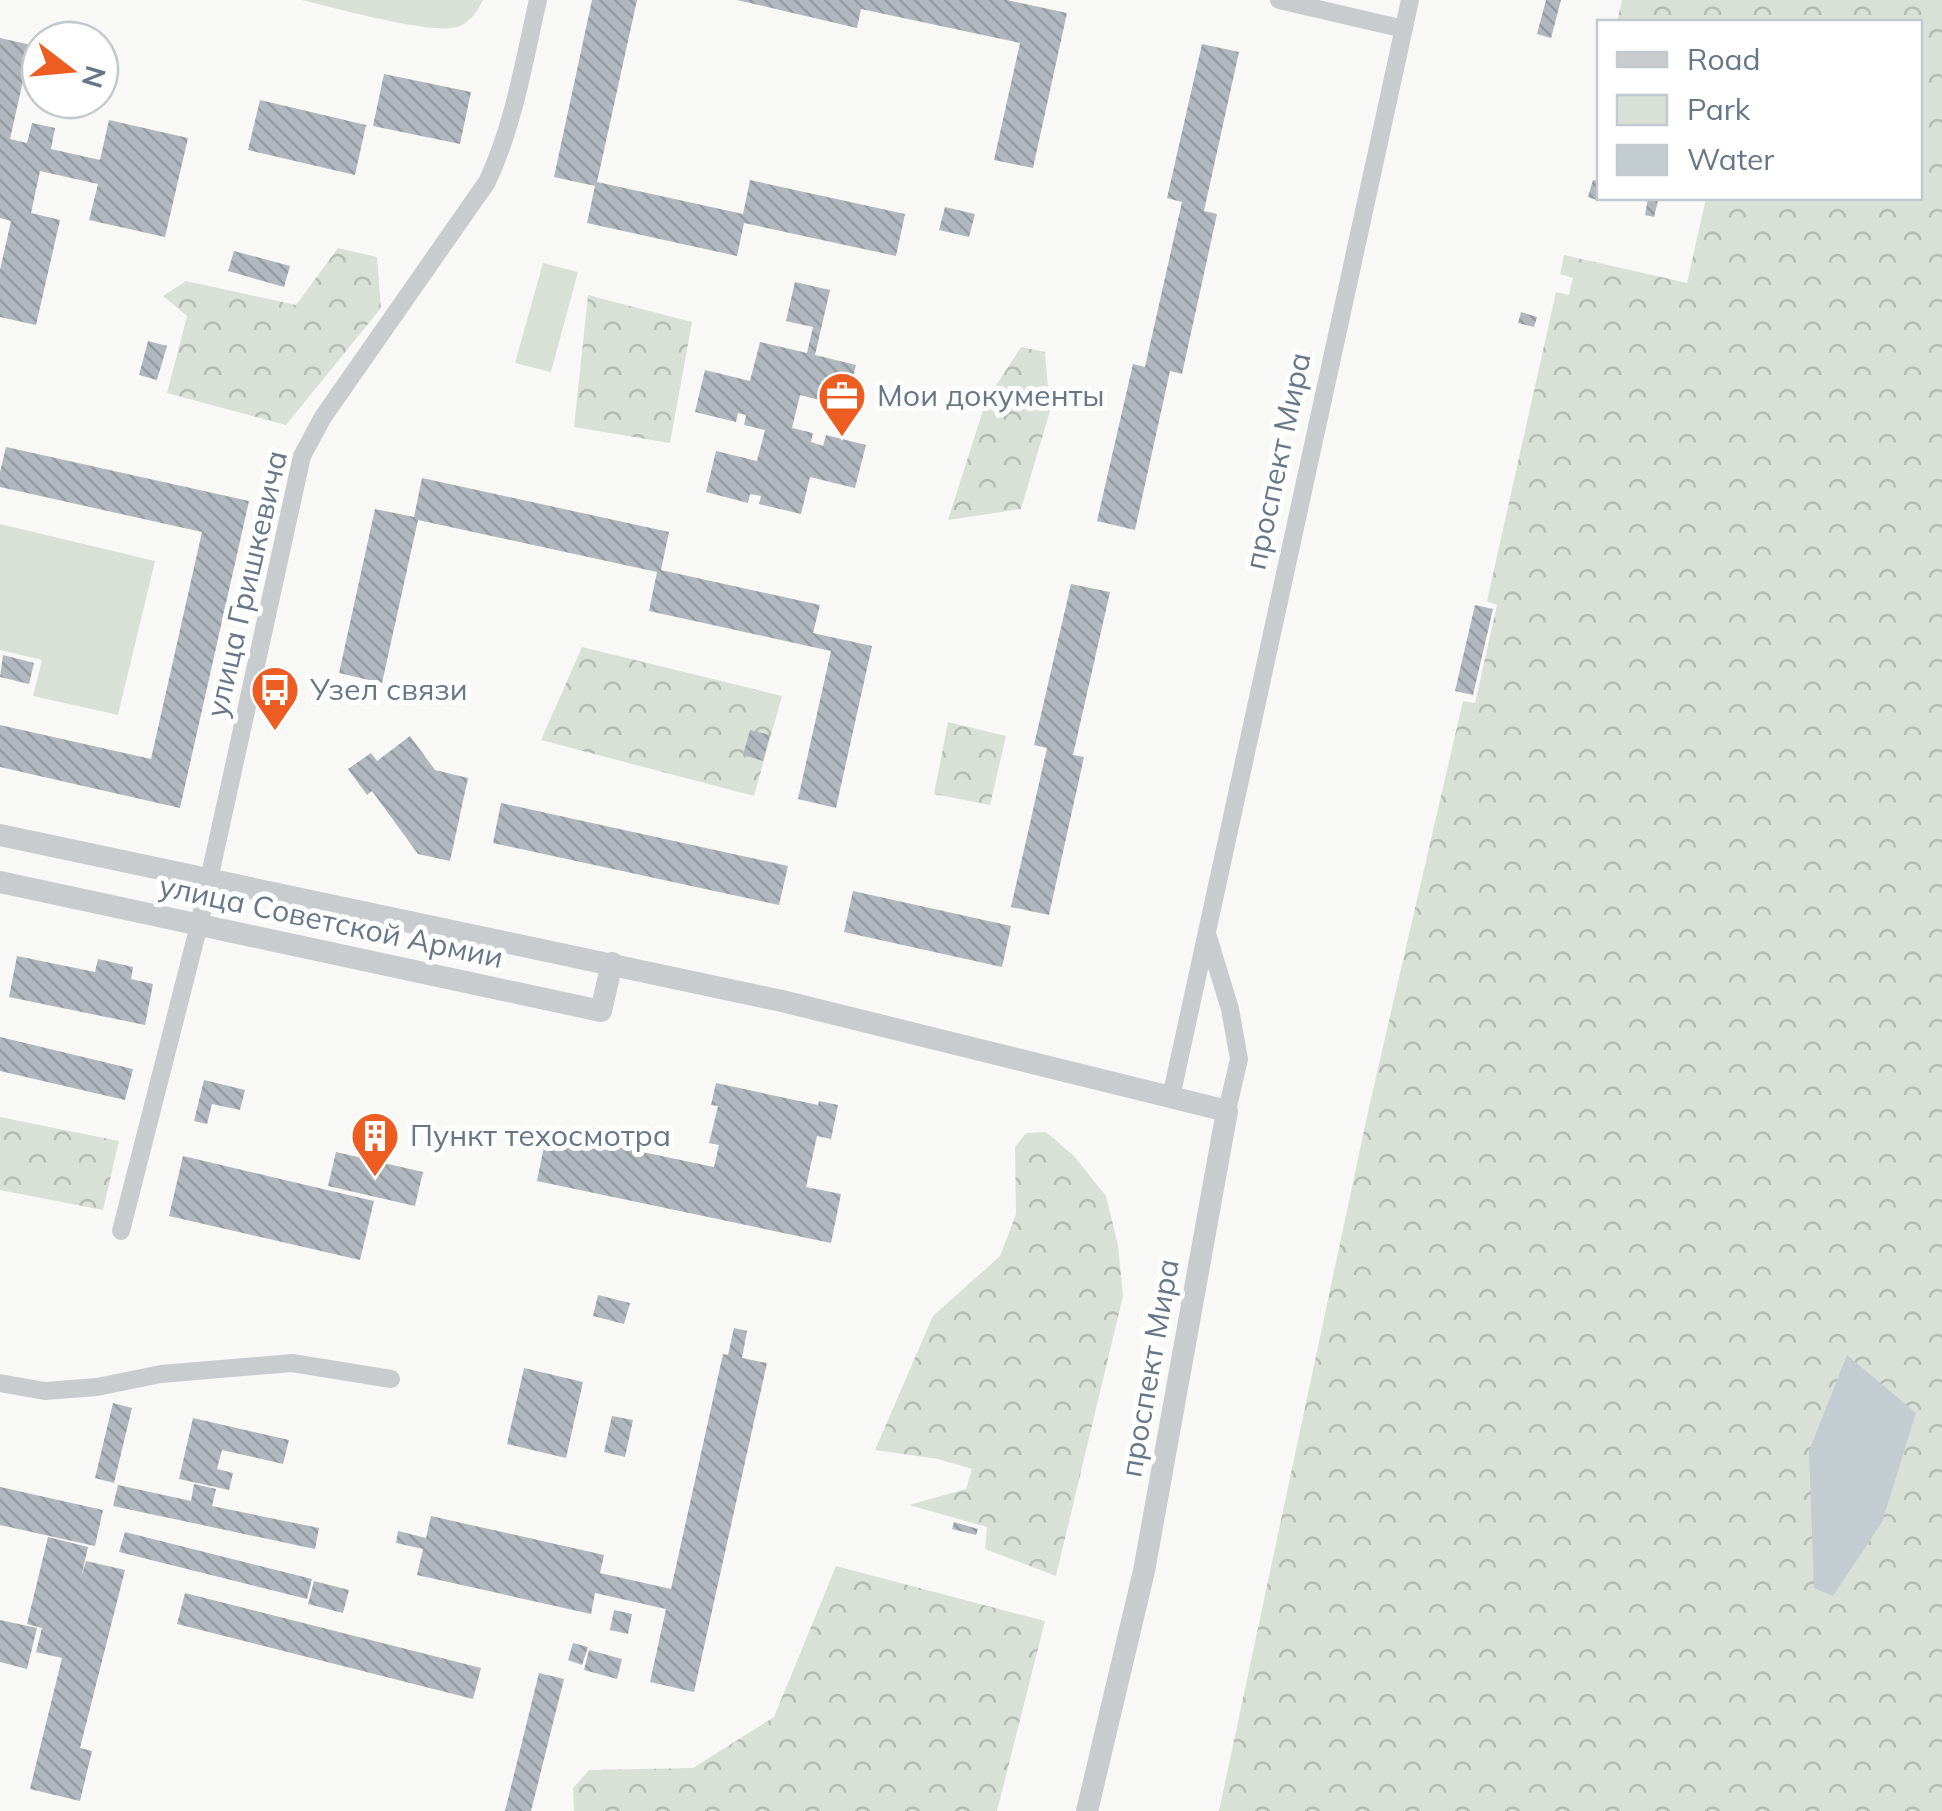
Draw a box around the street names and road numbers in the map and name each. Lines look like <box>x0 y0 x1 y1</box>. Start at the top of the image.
street label: проспект Мира <box>1235 349 1319 573</box>
street label: улица Гришкевича <box>197 447 295 721</box>
street label: улица Советской Армии <box>156 866 507 976</box>
street label: проспект Мира <box>1111 1256 1187 1480</box>

